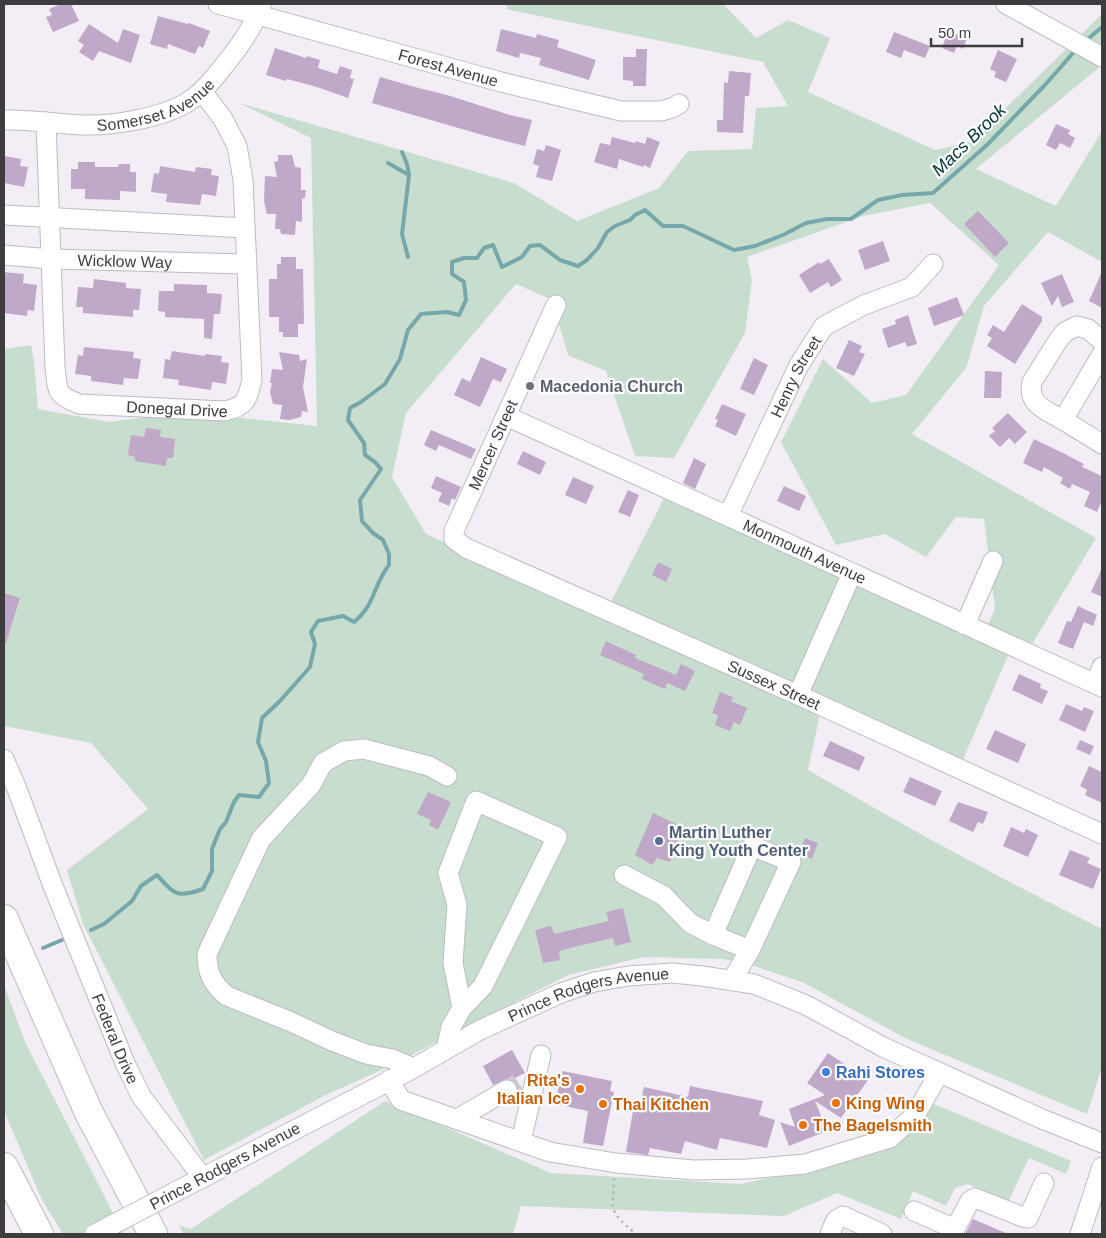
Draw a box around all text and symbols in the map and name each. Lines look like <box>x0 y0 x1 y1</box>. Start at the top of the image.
scale bar <box>931 15 1022 47</box>
text: 50 m <box>938 24 971 41</box>
street label: Forest Avenue <box>397 46 500 89</box>
street label: Somerset Avenue <box>96 75 218 133</box>
water label: Macs Brook <box>928 99 1011 180</box>
street label: Wicklow Way <box>77 251 172 271</box>
street label: Henry Street <box>767 332 824 420</box>
place label: Macedonia Church <box>540 378 683 395</box>
marker: Macedonia Church <box>524 380 536 392</box>
street label: Mercer Street <box>466 397 521 493</box>
street label: Donegal Drive <box>126 398 228 420</box>
street label: Monmouth Avenue <box>741 516 869 587</box>
street label: Sussex Street <box>725 657 824 713</box>
place label: Martin Luther King Youth Center <box>669 824 808 859</box>
marker: Martin Luther King Youth Center <box>653 835 665 847</box>
street label: Prince Rodgers Avenue <box>505 965 670 1025</box>
street label: Federal Drive <box>89 991 142 1086</box>
place label: Rahi Stores <box>836 1064 925 1081</box>
marker: Rahi Stores <box>820 1066 832 1078</box>
place label: Rita's Italian Ice <box>497 1072 570 1107</box>
marker: Rita's Italian Ice <box>574 1083 586 1095</box>
place label: King Wing <box>846 1095 925 1112</box>
place label: Thai Kitchen <box>613 1096 709 1113</box>
marker: King Wing <box>830 1097 842 1109</box>
marker: Thai Kitchen <box>597 1098 609 1110</box>
place label: The Bagelsmith <box>813 1117 932 1134</box>
street label: Prince Rodgers Avenue <box>147 1119 303 1213</box>
marker: The Bagelsmith <box>797 1119 809 1131</box>

